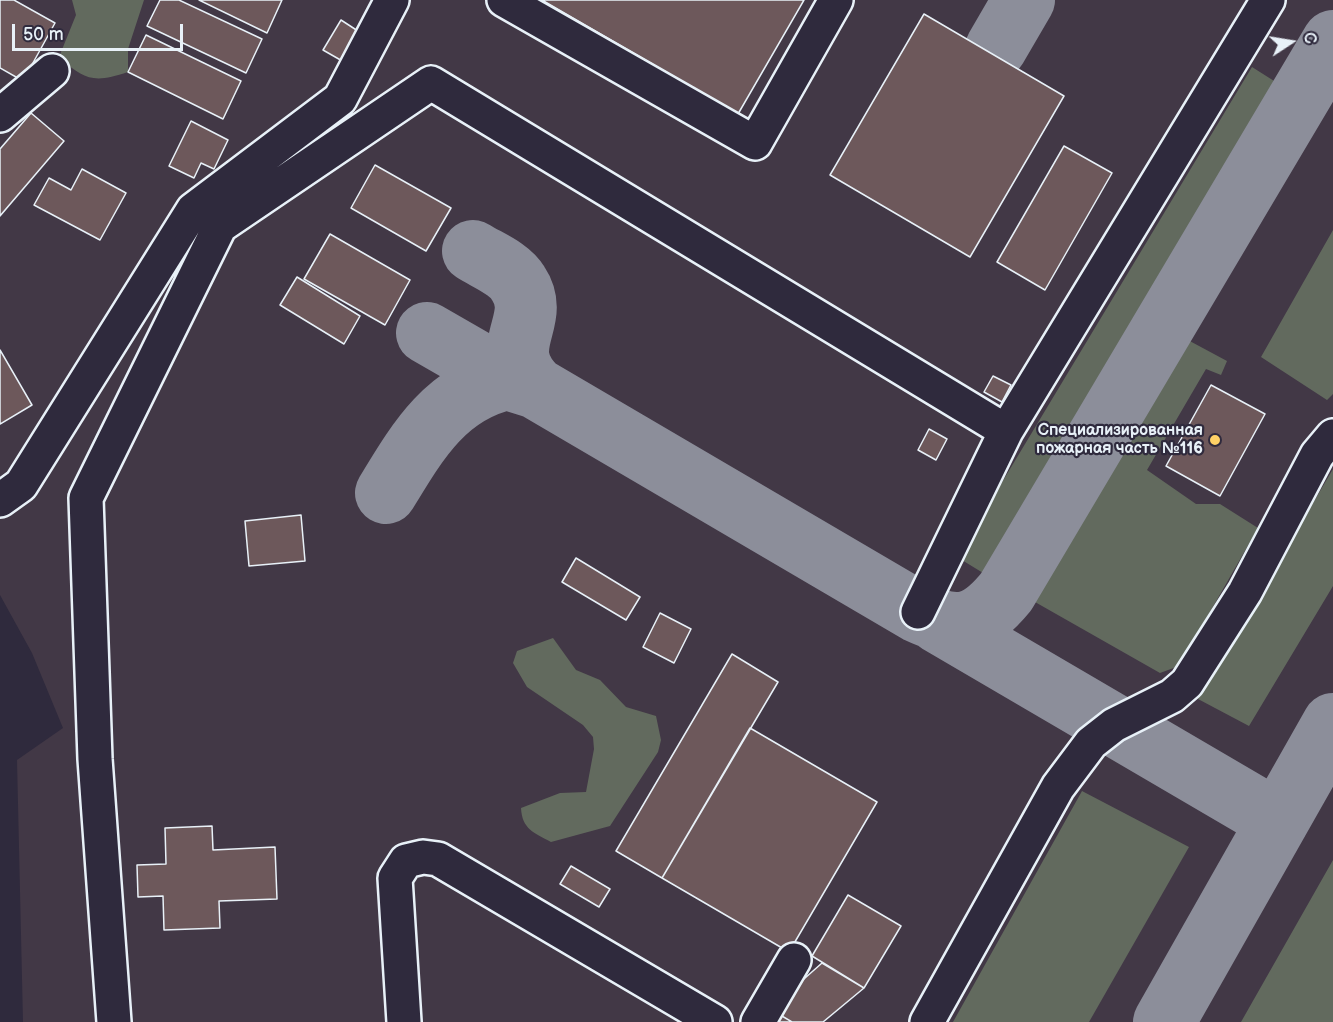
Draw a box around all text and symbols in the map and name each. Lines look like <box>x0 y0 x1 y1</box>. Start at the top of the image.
scale bar <box>15 12 186 50</box>
north arrow <box>1261 12 1321 72</box>
text: 50 m <box>23 24 64 45</box>
text: С <box>1299 31 1320 46</box>
place label: Специализированная пожарная часть №116 <box>1036 421 1203 459</box>
marker: Специализированная пожарная часть №116 <box>1208 433 1222 447</box>

